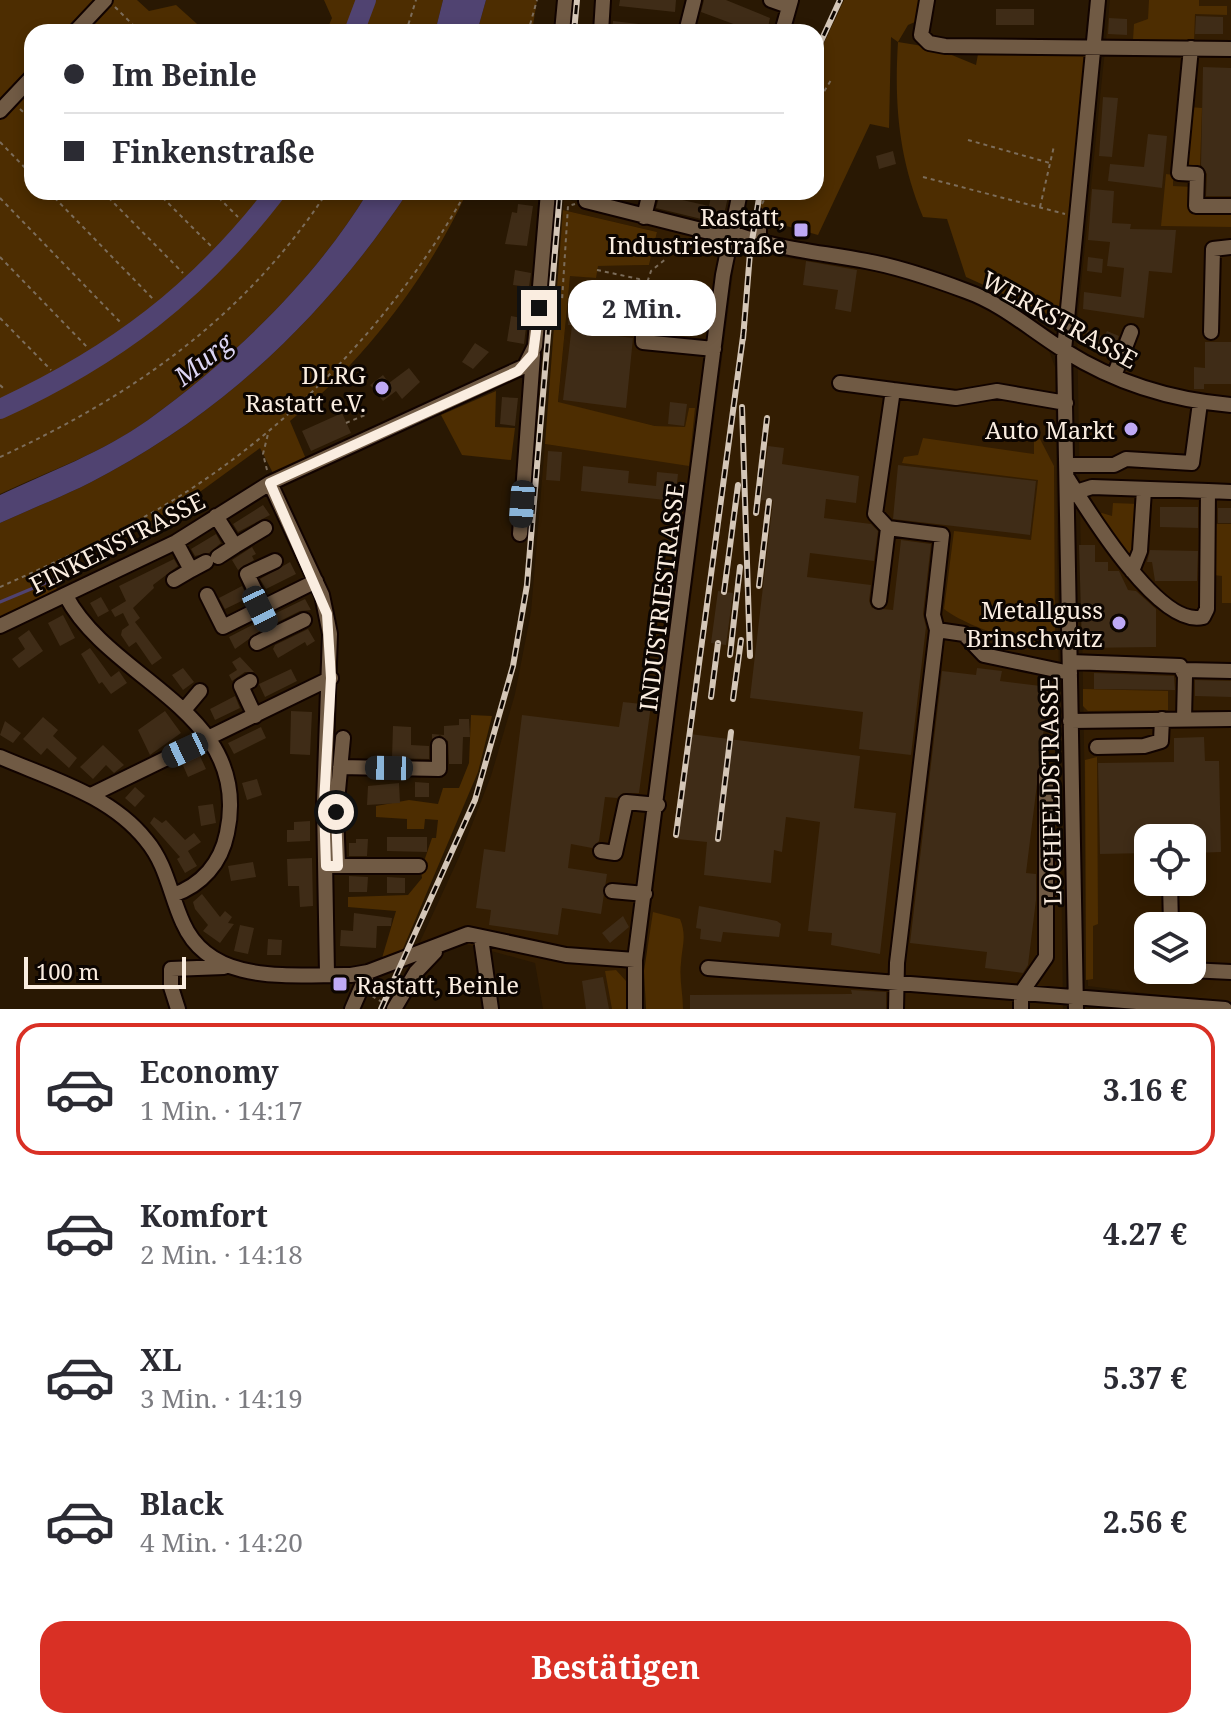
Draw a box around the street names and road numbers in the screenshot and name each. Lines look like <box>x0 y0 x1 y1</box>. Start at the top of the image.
street label: WERKSTRASSE <box>976 262 1144 376</box>
street label: INDUSTRIESTRASSE <box>631 481 691 713</box>
street label: FINKENSTRASSE <box>24 484 210 600</box>
street label: LOCHFELDSTRASSE <box>1032 676 1068 906</box>

